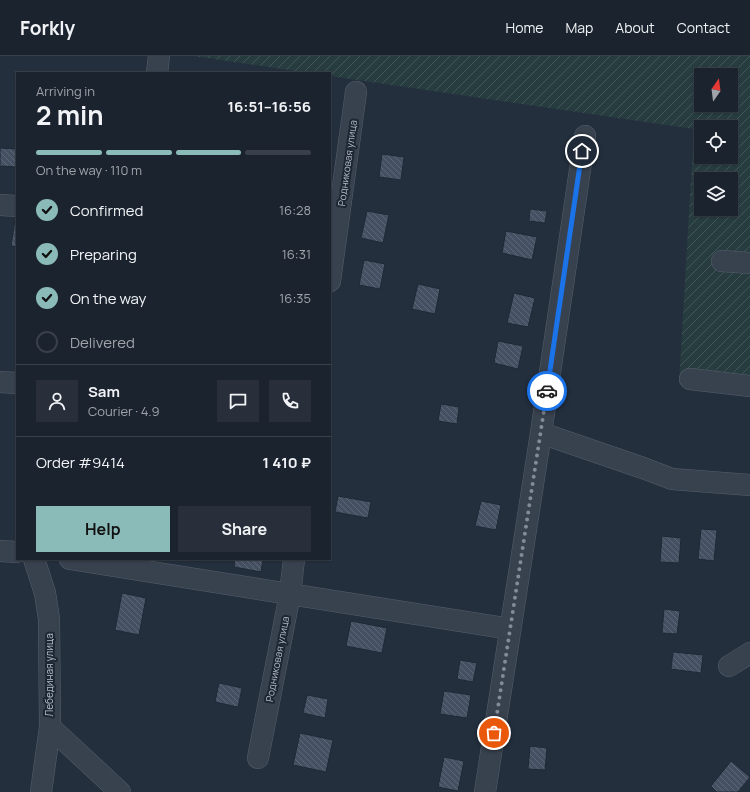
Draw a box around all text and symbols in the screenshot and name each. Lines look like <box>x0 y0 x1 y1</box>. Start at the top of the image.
text: Forkly <box>20 15 75 41</box>
text: Home <box>506 18 543 37</box>
text: Map <box>565 18 593 37</box>
text: About <box>615 18 655 37</box>
text: Contact <box>677 18 730 37</box>
north arrow <box>694 68 738 112</box>
map controls <box>694 68 738 216</box>
text: Arriving in <box>36 82 95 100</box>
text: 16:51–16:56 <box>227 96 311 117</box>
text: 2 min <box>36 97 104 133</box>
street label: Родниковая улица <box>334 119 360 207</box>
button: locate <box>694 120 738 164</box>
pin <box>565 134 599 168</box>
icon: home <box>571 140 593 162</box>
text: On the way · 110 m <box>36 161 142 179</box>
button: layers <box>694 172 738 216</box>
icon: check <box>36 199 58 221</box>
text: Confirmed <box>70 200 143 221</box>
text: 16:28 <box>279 201 311 219</box>
icon: check <box>36 243 58 265</box>
text: Preparing <box>70 244 137 265</box>
text: 16:31 <box>282 245 311 263</box>
icon: check <box>36 287 58 309</box>
text: On the way <box>70 288 146 309</box>
text: 16:35 <box>279 289 311 307</box>
text: Delivered <box>70 332 135 353</box>
courier <box>527 371 567 411</box>
button: person <box>36 380 78 422</box>
button: chat <box>217 380 259 422</box>
button: phone <box>269 380 311 422</box>
icon: car <box>536 380 558 402</box>
text: Sam <box>88 381 120 402</box>
text: Courier · 4.9 <box>88 402 160 420</box>
text: Order #9414 <box>36 452 125 473</box>
text: 1 410 ₽ <box>263 452 311 473</box>
button: Help <box>36 506 170 552</box>
button: Share <box>178 506 311 552</box>
street label: Родниковая улица <box>262 615 292 703</box>
street label: Лебединая улица <box>42 633 56 717</box>
pin <box>477 716 511 750</box>
icon: bag <box>483 722 505 744</box>

